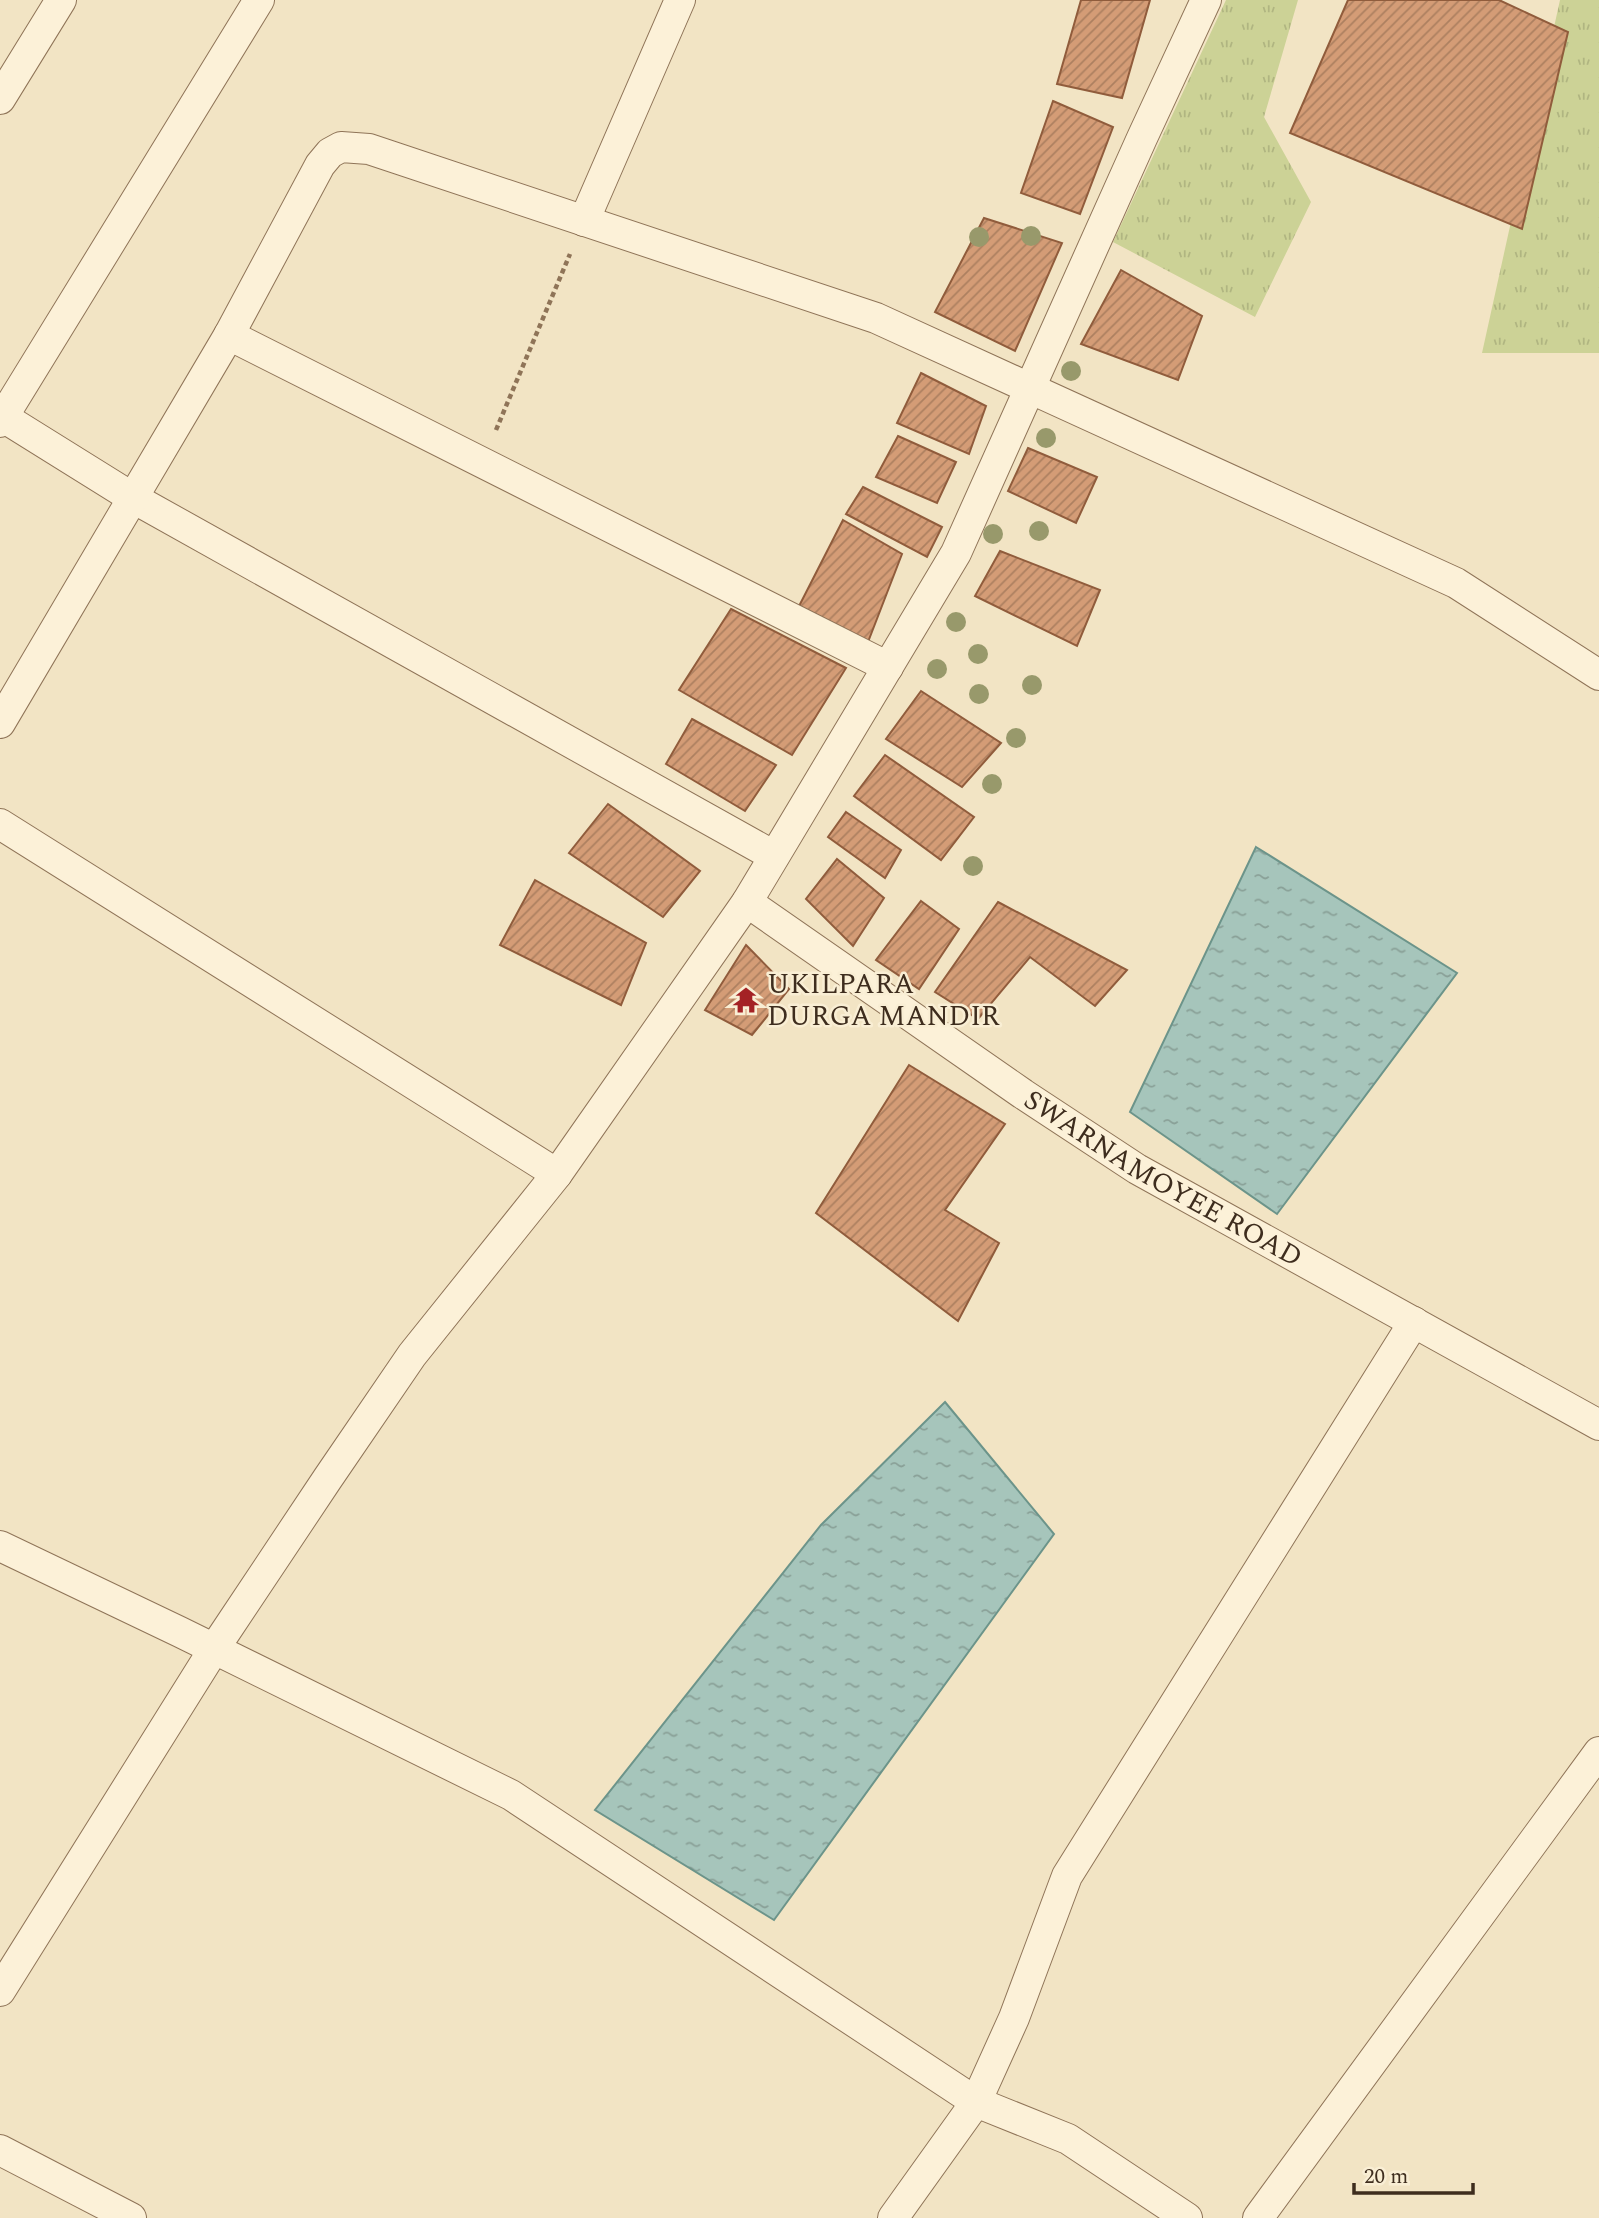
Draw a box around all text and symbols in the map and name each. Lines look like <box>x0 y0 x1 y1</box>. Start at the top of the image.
place label: UKILPARA DURGA MANDIR <box>767 963 1000 1038</box>
temple icon: UKILPARA DURGA MANDIR <box>731 985 761 1015</box>
street label: SWARNAMOYEE ROAD <box>1015 1079 1310 1278</box>
scale bar <box>1354 2152 1473 2196</box>
text: 20 m <box>1364 2161 1408 2193</box>

